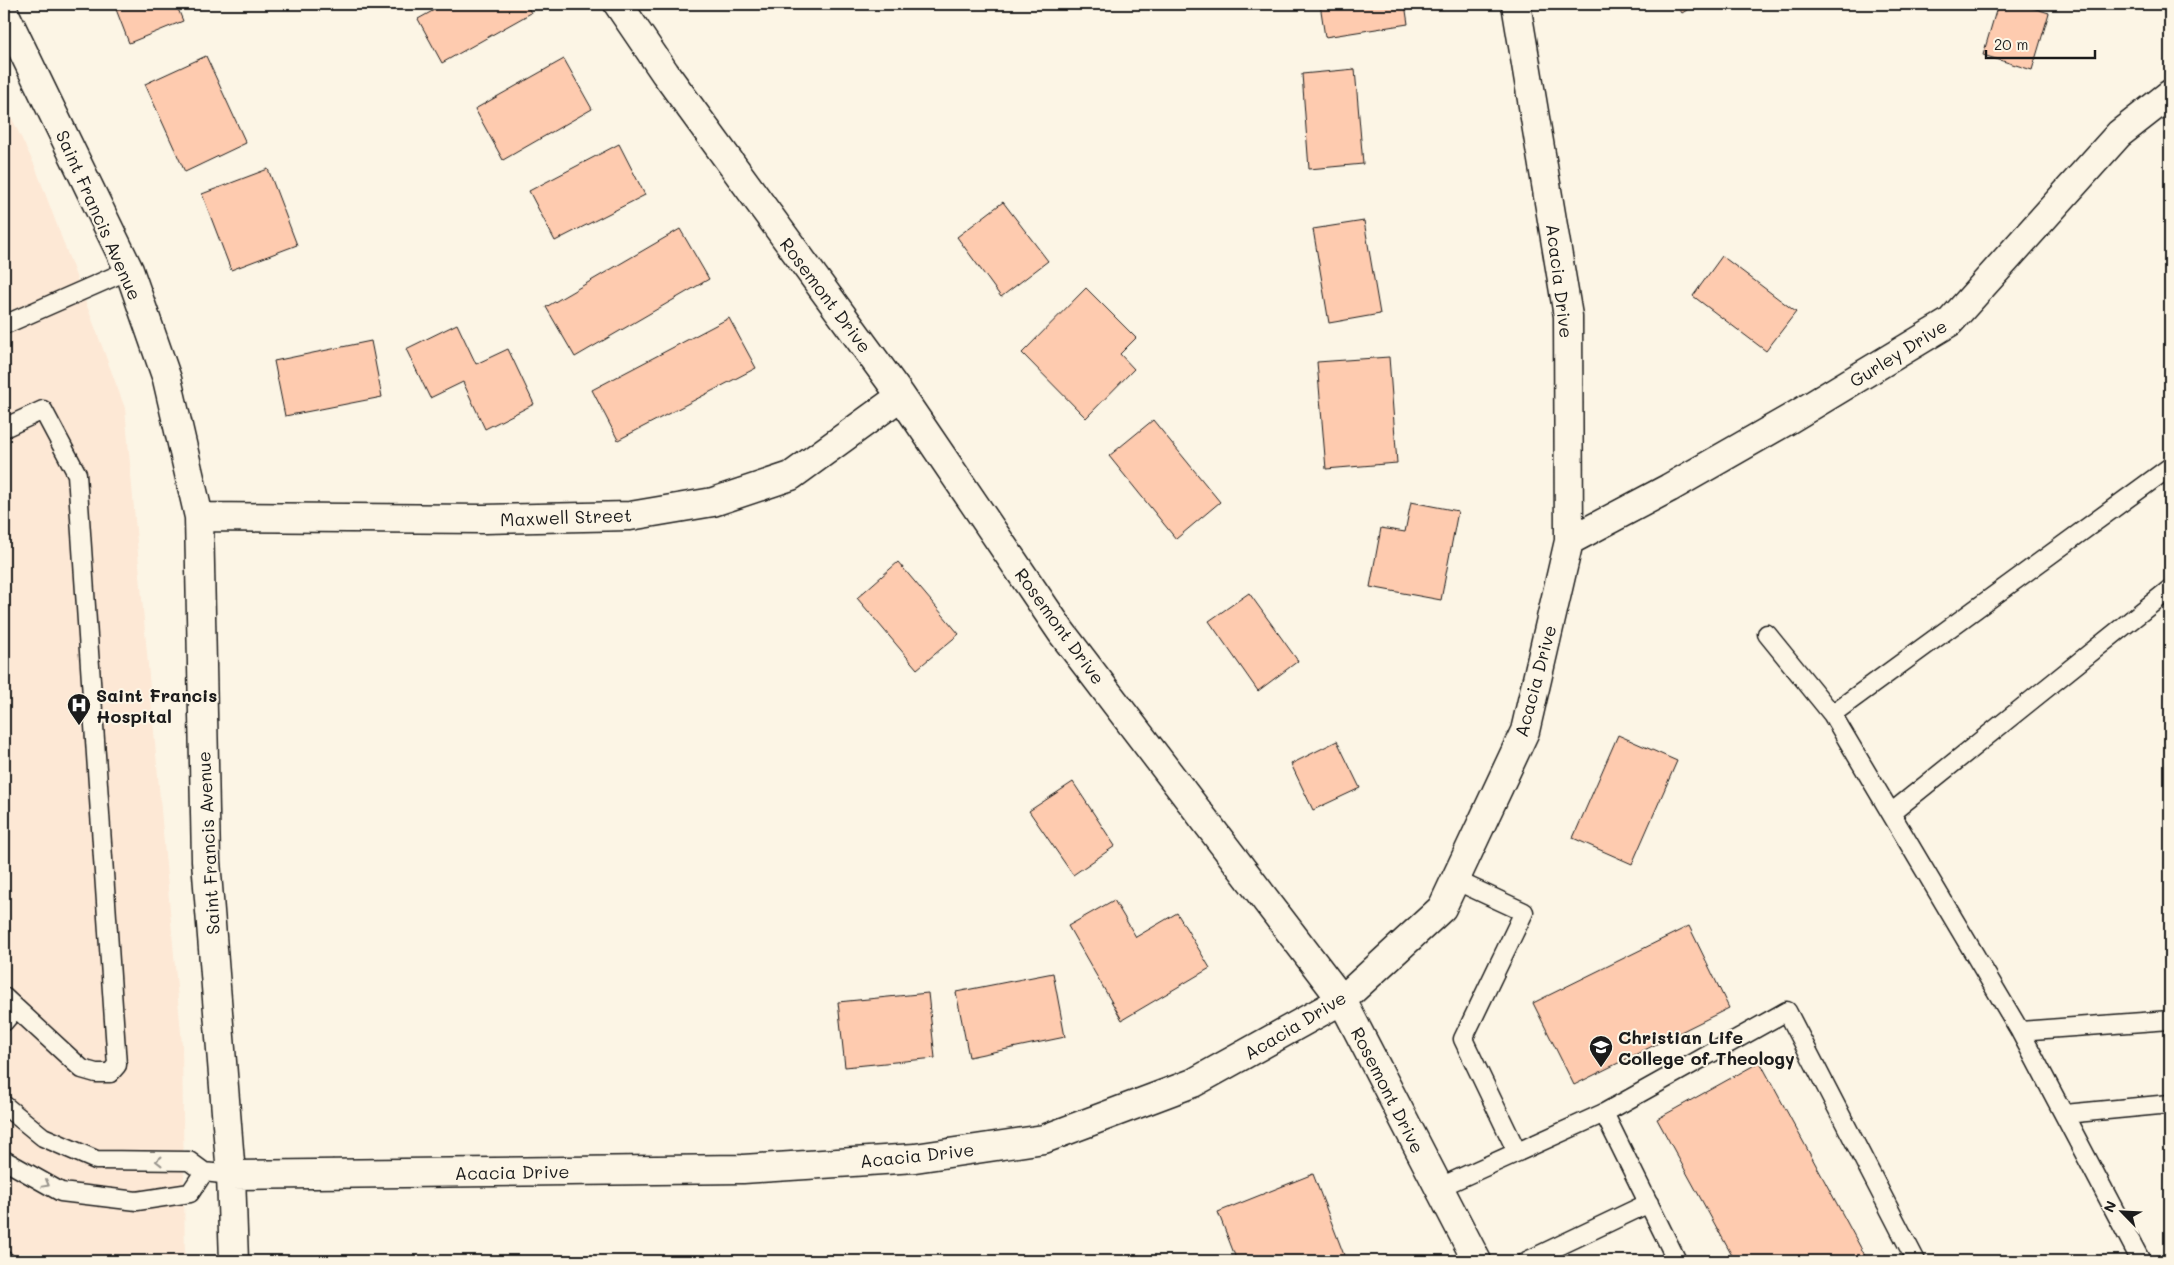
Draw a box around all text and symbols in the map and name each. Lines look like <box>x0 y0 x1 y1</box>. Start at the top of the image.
scale bar <box>1986 28 2095 60</box>
text: 20 m <box>1994 34 2028 54</box>
street label: Saint Francis Avenue <box>51 126 147 304</box>
street label: Acacia Drive <box>1541 223 1579 339</box>
street label: Rosemont Drive <box>775 233 877 357</box>
street label: Gurley Drive <box>1845 314 1951 392</box>
street label: Maxwell Street <box>500 503 632 531</box>
street label: Rosemont Drive <box>1010 563 1110 689</box>
street label: Acacia Drive <box>1509 622 1561 740</box>
place label: Saint Francis Hospital <box>96 683 217 728</box>
hospital icon: Saint Francis Hospital <box>66 692 92 726</box>
street label: Saint Francis Avenue <box>191 751 225 935</box>
street label: Acacia Drive <box>1240 985 1350 1065</box>
street label: Rosemont Drive <box>1346 1023 1430 1157</box>
place label: Christian Life College of Theology <box>1618 1025 1795 1070</box>
school or university icon: Christian Life College of Theology <box>1588 1034 1614 1068</box>
street label: Acacia Drive <box>859 1137 975 1173</box>
one-way arrow <box>155 1156 162 1166</box>
street label: Acacia Drive <box>454 1159 570 1185</box>
one-way arrow <box>41 1178 50 1188</box>
north arrow <box>2096 1188 2146 1238</box>
text: N <box>2099 1198 2121 1215</box>

